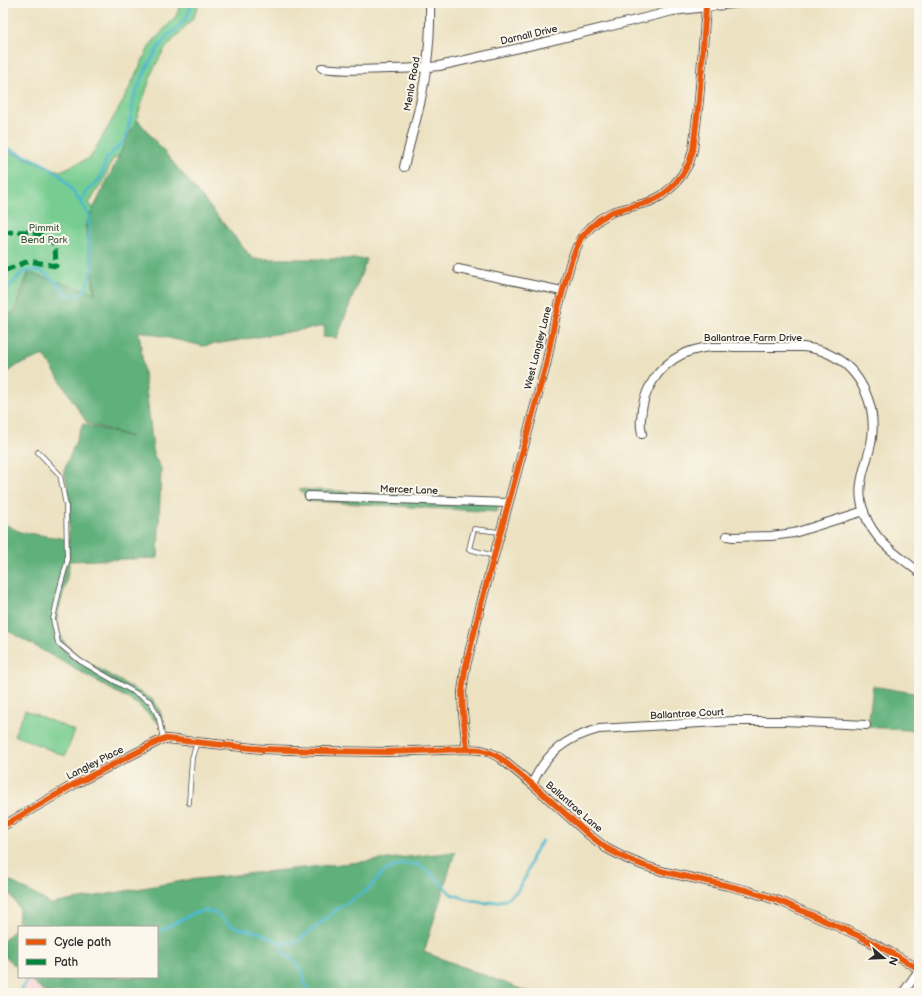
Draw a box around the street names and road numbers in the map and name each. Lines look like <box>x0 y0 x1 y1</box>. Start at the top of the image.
street label: Darnall Drive <box>499 23 559 47</box>
street label: Menlo Road <box>401 56 423 112</box>
street label: West Langley Lane <box>522 305 554 391</box>
street label: Ballantrae Farm Drive <box>704 332 802 344</box>
street label: Mercer Lane <box>380 483 438 497</box>
street label: Ballantrae Court <box>650 706 724 722</box>
street label: Langley Place <box>64 743 126 783</box>
street label: Ballantrae Lane <box>543 779 605 835</box>

